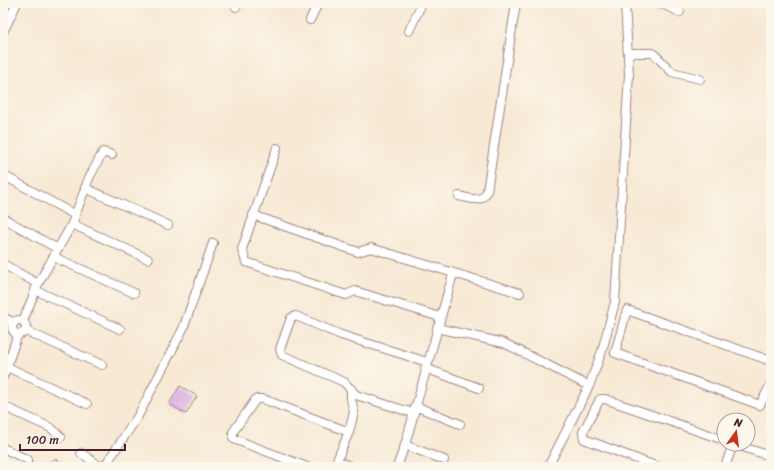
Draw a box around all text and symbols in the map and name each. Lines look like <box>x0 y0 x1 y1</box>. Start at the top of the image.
north arrow <box>716 412 756 452</box>
text: N <box>731 412 745 433</box>
scale bar <box>20 426 125 452</box>
text: 100 m <box>26 429 59 451</box>

